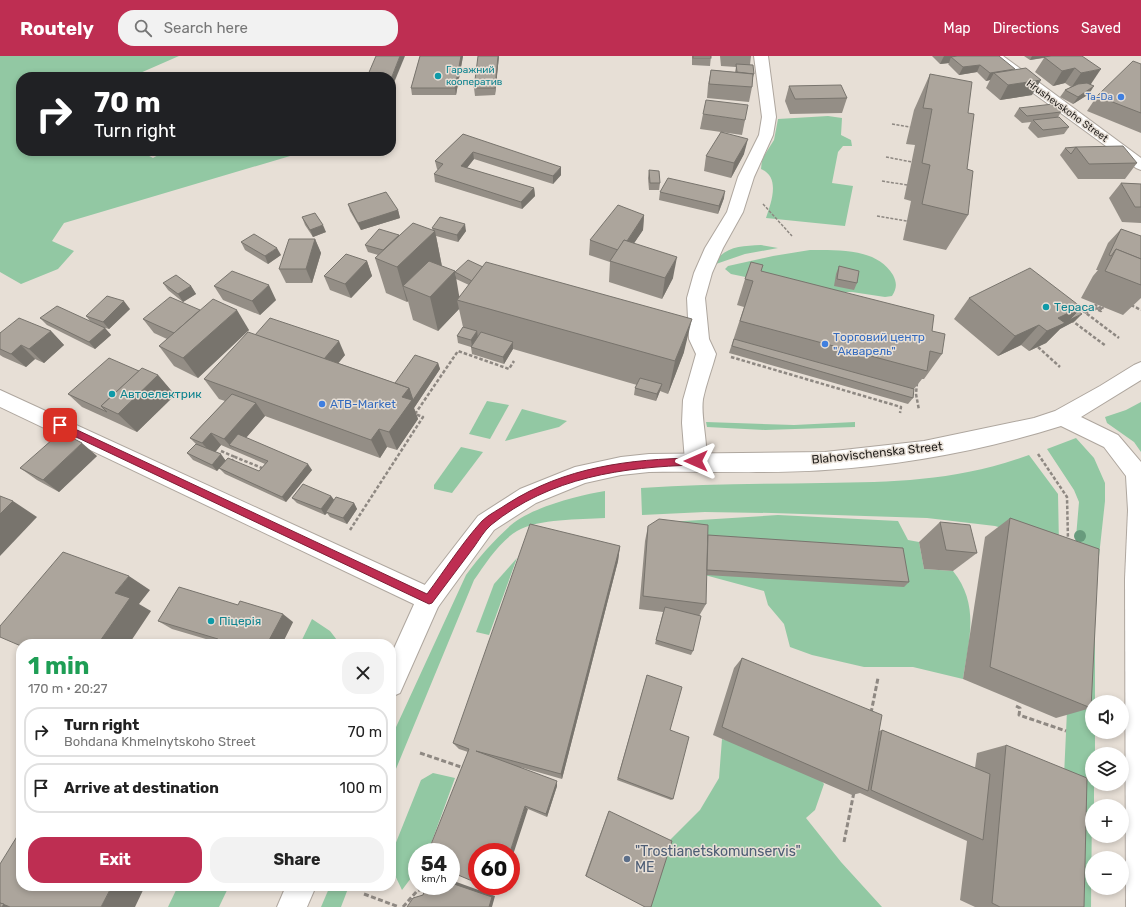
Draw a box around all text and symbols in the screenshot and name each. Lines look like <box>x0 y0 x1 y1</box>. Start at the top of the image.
search box <box>118 10 398 46</box>
text: Routely <box>20 17 94 40</box>
icon: search <box>132 17 154 39</box>
text: Search here <box>164 19 248 37</box>
text: Map <box>944 20 971 37</box>
text: Directions <box>993 20 1059 37</box>
text: Saved <box>1081 20 1121 37</box>
place label: Гаражний кооператив <box>446 64 503 88</box>
marker: Гаражний кооператив <box>433 71 443 81</box>
street label: Hrushevskoho Street <box>1024 77 1110 145</box>
text: 70 m <box>94 86 161 119</box>
icon: right <box>28 88 80 140</box>
place label: Ta-Da <box>1085 91 1113 103</box>
marker: Ta-Da <box>1116 92 1126 102</box>
text: Turn right <box>94 120 176 142</box>
place label: Тераса <box>1054 300 1095 314</box>
marker: Тераса <box>1041 302 1051 312</box>
place label: Торговий центр "Акварель" <box>833 330 925 358</box>
marker: Торговий центр "Акварель" <box>820 339 830 349</box>
place label: Автоелектрик <box>120 387 202 401</box>
marker: Автоелектрик <box>107 389 117 399</box>
place label: ATB-Market <box>330 397 396 411</box>
marker: ATB-Market <box>317 399 327 409</box>
pin <box>43 408 77 442</box>
icon: arrive <box>49 414 71 436</box>
street label: Blahovischenska Street <box>811 439 943 467</box>
position arrow <box>675 440 717 482</box>
place label: Піцерія <box>219 614 261 628</box>
marker: Піцерія <box>206 616 216 626</box>
text: 1 min <box>28 652 89 680</box>
button: close <box>342 652 384 694</box>
text: 170 m · 20:27 <box>28 681 107 696</box>
map controls <box>1085 695 1129 895</box>
button: sound <box>1085 695 1129 739</box>
text: Turn right <box>64 716 139 734</box>
icon: right <box>30 721 52 743</box>
text: 70 m <box>348 723 382 741</box>
text: Bohdana Khmelnytskoho Street <box>64 734 256 749</box>
button: layers <box>1085 747 1129 791</box>
icon: arrive <box>30 777 52 799</box>
text: Arrive at destination <box>64 779 219 797</box>
text: 100 m <box>340 779 382 797</box>
button: + <box>1085 799 1129 843</box>
button: Exit <box>28 837 202 883</box>
button: Share <box>210 837 384 883</box>
speed limit sign: 60 <box>468 843 520 895</box>
place label: "Trostianetskomunservis" ME <box>635 843 801 876</box>
button: − <box>1085 851 1129 895</box>
text: 54 <box>421 852 447 876</box>
marker: "Trostianetskomunservis" ME <box>622 854 632 864</box>
text: km/h <box>422 873 446 885</box>

